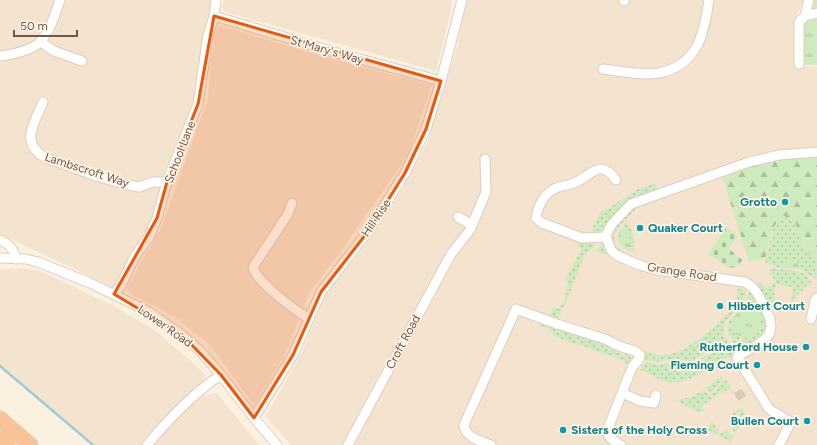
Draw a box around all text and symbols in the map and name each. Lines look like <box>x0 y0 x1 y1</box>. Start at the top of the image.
scale bar <box>14 12 77 38</box>
text: 50 m <box>20 19 48 33</box>
street label: St Mary's Way <box>289 33 366 67</box>
street label: School Lane <box>162 118 198 185</box>
street label: Lambscroft Way <box>43 150 132 190</box>
place label: Grotto <box>740 195 777 209</box>
street label: Hill Rise <box>358 196 394 240</box>
marker: Grotto <box>780 197 790 207</box>
place label: Quaker Court <box>648 221 723 235</box>
marker: Quaker Court <box>635 223 645 233</box>
street label: Grange Road <box>646 260 718 284</box>
place label: Hibbert Court <box>728 299 805 313</box>
marker: Hibbert Court <box>715 301 725 311</box>
street label: Lower Road <box>135 302 195 350</box>
street label: Croft Road <box>383 313 423 371</box>
place label: Rutherford House <box>699 340 798 354</box>
marker: Rutherford House <box>801 342 811 352</box>
place label: Fleming Court <box>670 358 749 372</box>
marker: Fleming Court <box>752 360 762 370</box>
place label: Bullen Court <box>731 414 799 428</box>
marker: Bullen Court <box>802 416 812 426</box>
place label: Sisters of the Holy Cross <box>571 423 708 437</box>
marker: Sisters of the Holy Cross <box>558 425 568 435</box>

